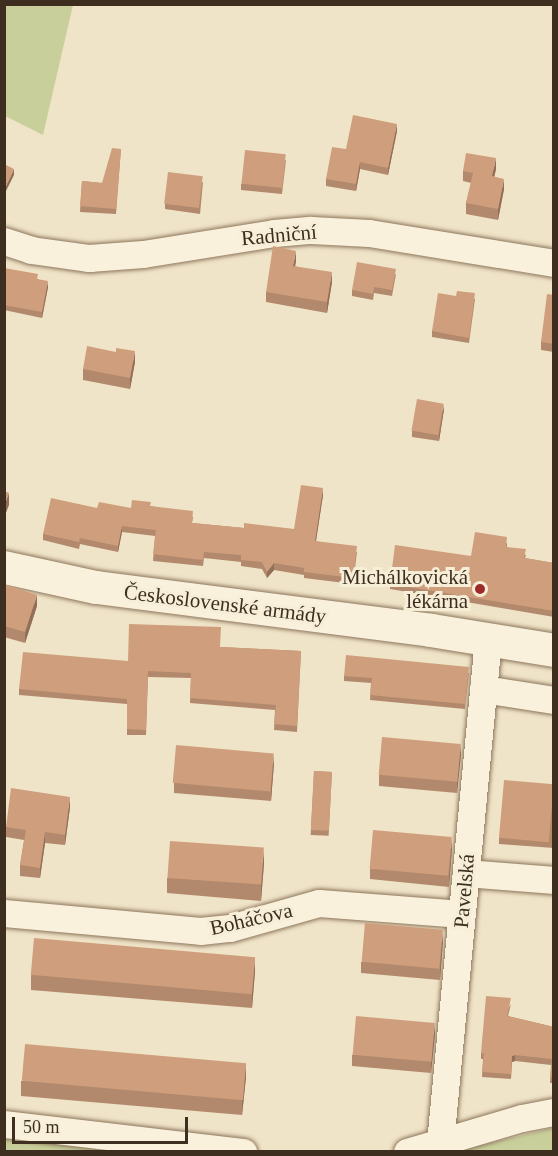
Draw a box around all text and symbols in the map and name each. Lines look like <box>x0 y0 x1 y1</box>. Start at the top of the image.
street label: Radniční <box>240 219 318 251</box>
place label: Michálkovická lékárna <box>342 564 468 614</box>
street label: Československé armády <box>122 579 328 629</box>
marker: Michálkovická lékárna <box>473 582 487 596</box>
street label: Pavelská <box>448 853 480 929</box>
street label: Boháčova <box>207 897 295 941</box>
scale bar <box>15 1105 190 1143</box>
text: 50 m <box>23 1117 60 1137</box>

